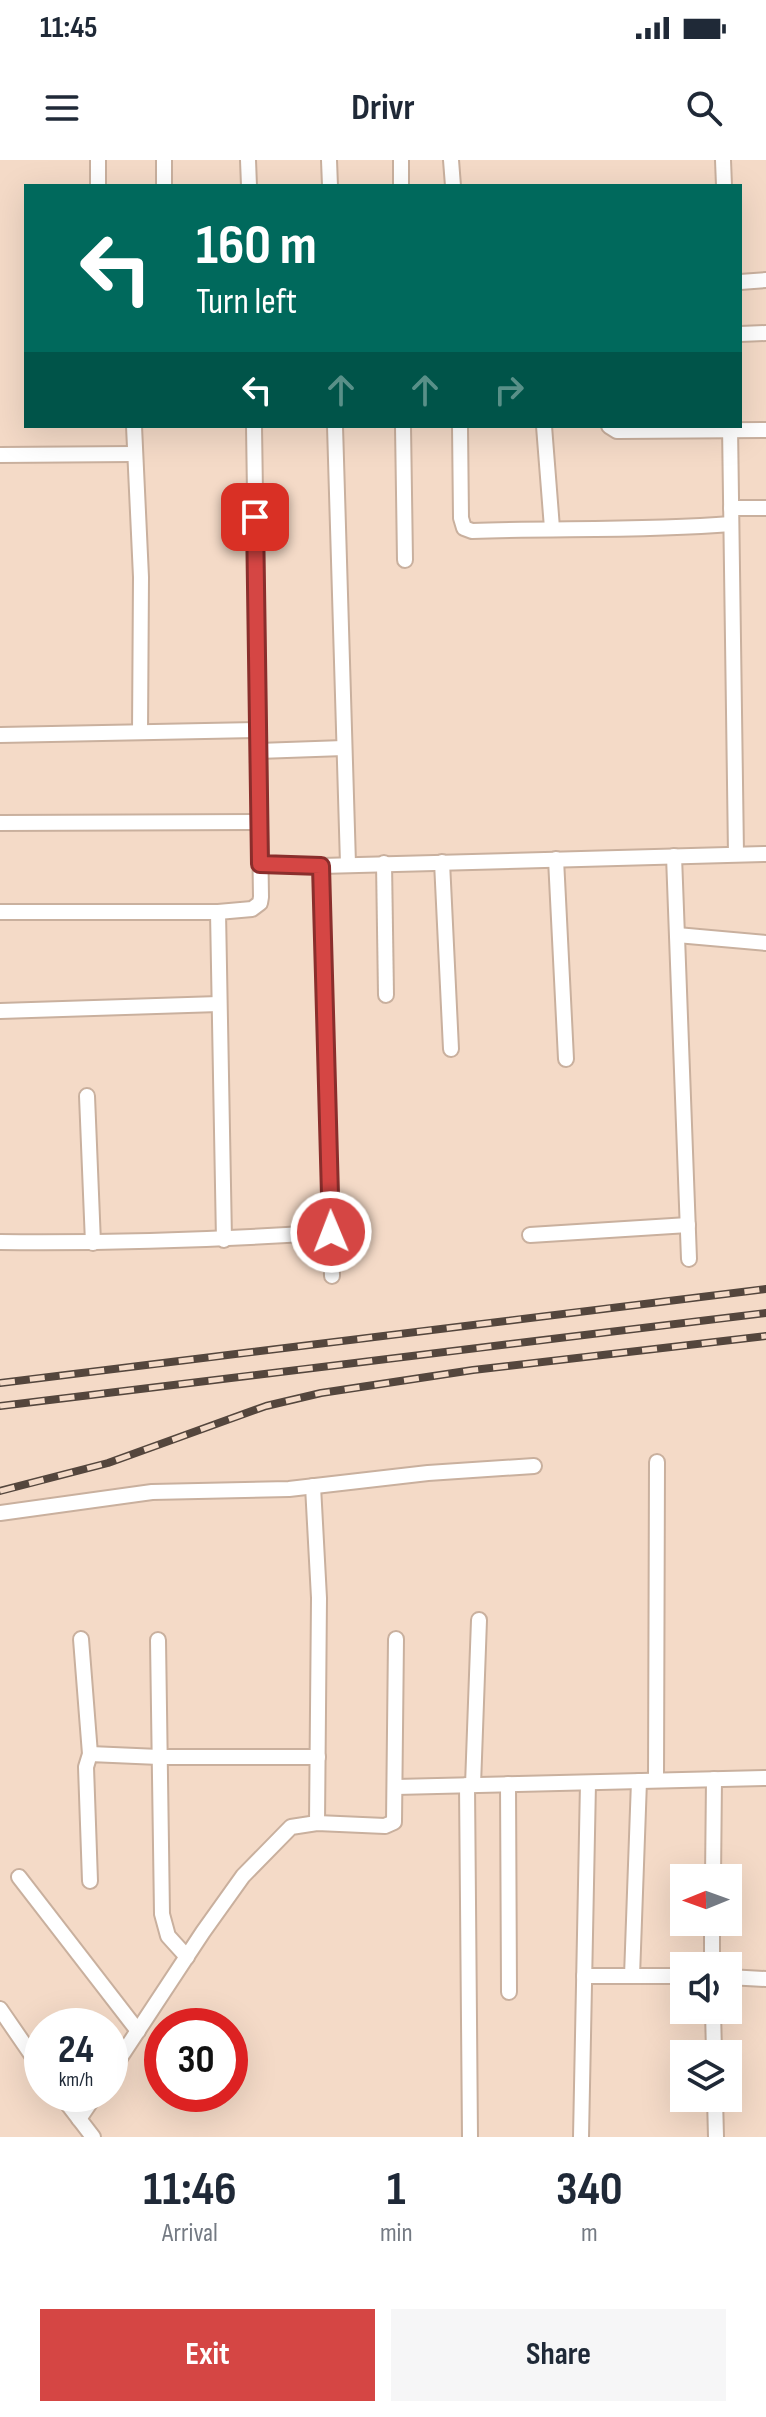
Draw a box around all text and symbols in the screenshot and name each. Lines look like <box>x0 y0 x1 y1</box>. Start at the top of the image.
text: 11:45 <box>40 10 97 46</box>
icon: menu <box>40 86 84 130</box>
icon: search <box>682 86 726 130</box>
text: Drivr <box>351 87 415 130</box>
text: 160 m <box>196 213 317 280</box>
icon: left <box>64 216 168 320</box>
text: Turn left <box>196 281 297 324</box>
icon: left <box>235 368 279 412</box>
icon: ahead <box>319 368 363 412</box>
icon: ahead <box>403 368 447 412</box>
icon: right <box>487 368 531 412</box>
pin <box>221 483 289 551</box>
icon: arrive <box>233 495 277 539</box>
position arrow <box>289 1190 373 1274</box>
north arrow <box>670 1864 742 1936</box>
map controls <box>670 1864 742 2112</box>
button: sound <box>670 1952 742 2024</box>
speed limit sign: 30 <box>144 2008 248 2112</box>
text: 24 <box>58 2026 94 2074</box>
button: layers <box>670 2040 742 2112</box>
text: km/h <box>59 2068 93 2092</box>
text: 11:46 <box>143 2161 237 2218</box>
text: 1 <box>387 2161 406 2218</box>
text: 340 <box>556 2161 623 2218</box>
text: Arrival <box>162 2218 218 2249</box>
text: min <box>380 2218 413 2249</box>
text: m <box>581 2218 598 2249</box>
button: Exit <box>40 2309 375 2401</box>
button: Share <box>391 2309 726 2401</box>

